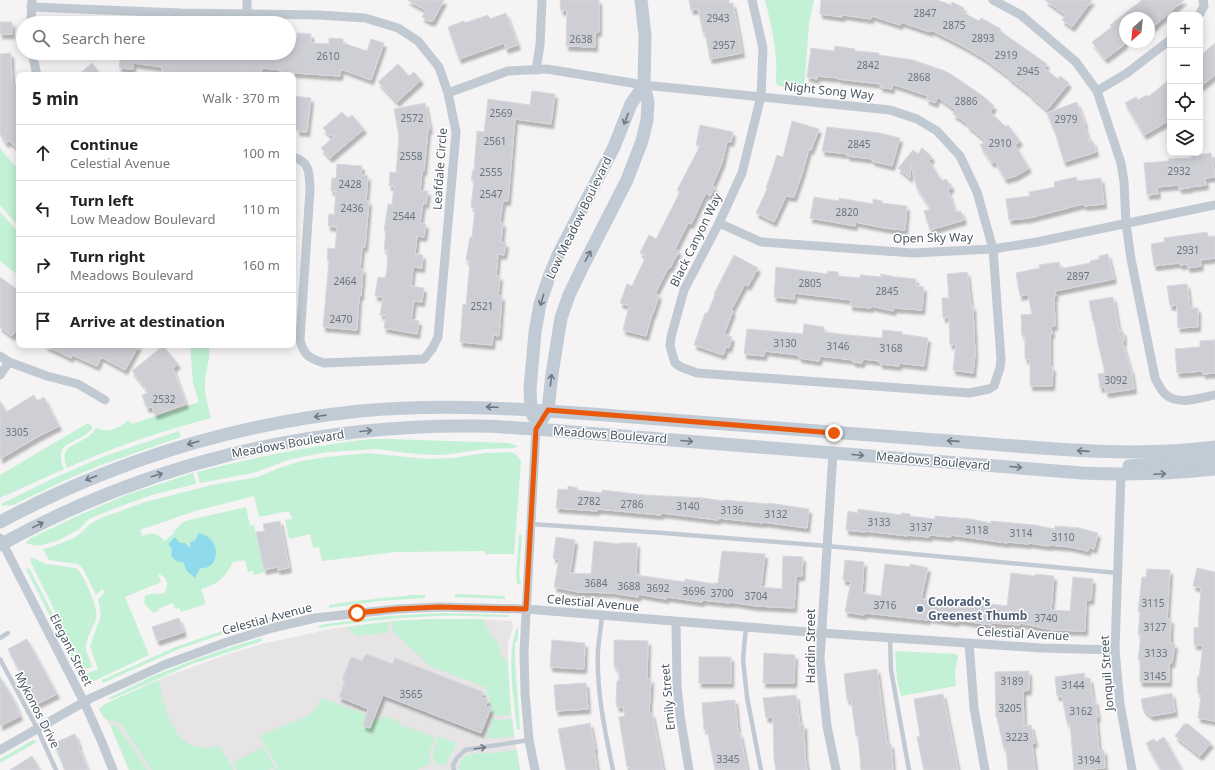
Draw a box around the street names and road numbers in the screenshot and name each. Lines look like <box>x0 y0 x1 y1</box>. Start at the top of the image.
street label: Night Song Way <box>783 77 876 104</box>
street label: Leafdale Circle <box>428 127 451 210</box>
street label: Low Meadow Boulevard <box>541 154 616 282</box>
street label: Black Canyon Way <box>665 189 726 289</box>
street label: Open Sky Way <box>893 228 974 247</box>
street label: Meadows Boulevard <box>553 422 668 447</box>
street label: Meadows Boulevard <box>230 425 346 462</box>
street label: Meadows Boulevard <box>875 447 991 474</box>
street label: Celestial Avenue <box>546 590 640 615</box>
street label: Celestial Avenue <box>220 598 314 639</box>
street label: Hardin Street <box>802 608 819 683</box>
street label: Elegant Street <box>46 611 97 689</box>
street label: Celestial Avenue <box>976 623 1070 644</box>
street label: Jonquil Street <box>1095 634 1118 712</box>
street label: Emily Street <box>656 662 679 731</box>
street label: Mykonos Drive <box>11 669 64 751</box>

